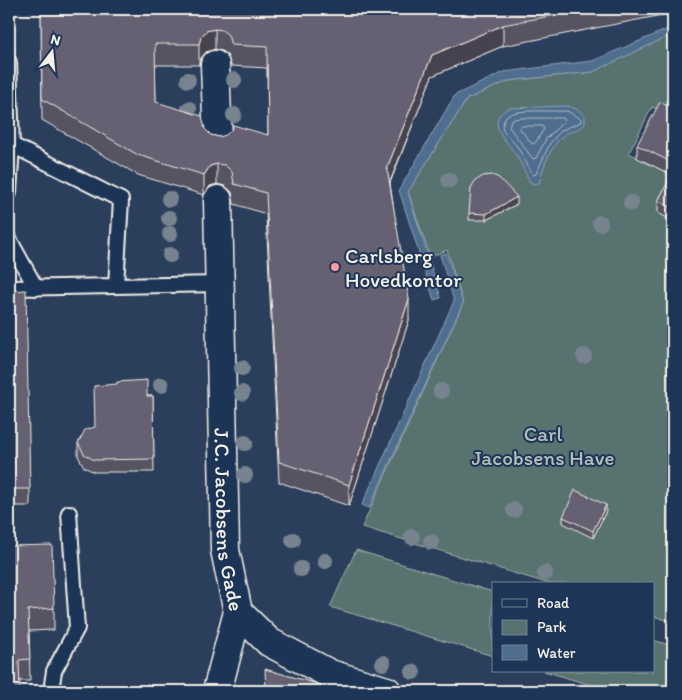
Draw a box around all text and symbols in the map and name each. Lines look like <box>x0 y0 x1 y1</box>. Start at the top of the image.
north arrow <box>28 28 78 78</box>
text: N <box>49 31 62 49</box>
place label: Carlsberg Hovedkontor <box>345 243 462 292</box>
marker: Carlsberg Hovedkontor <box>329 261 341 273</box>
park label: Carl Jacobsens Have <box>472 421 614 470</box>
street label: J.C. Jacobsens Gade <box>210 428 250 613</box>
legend <box>492 582 654 672</box>
text: Road <box>537 594 570 612</box>
text: Park <box>537 618 567 636</box>
text: Water <box>537 644 576 662</box>

